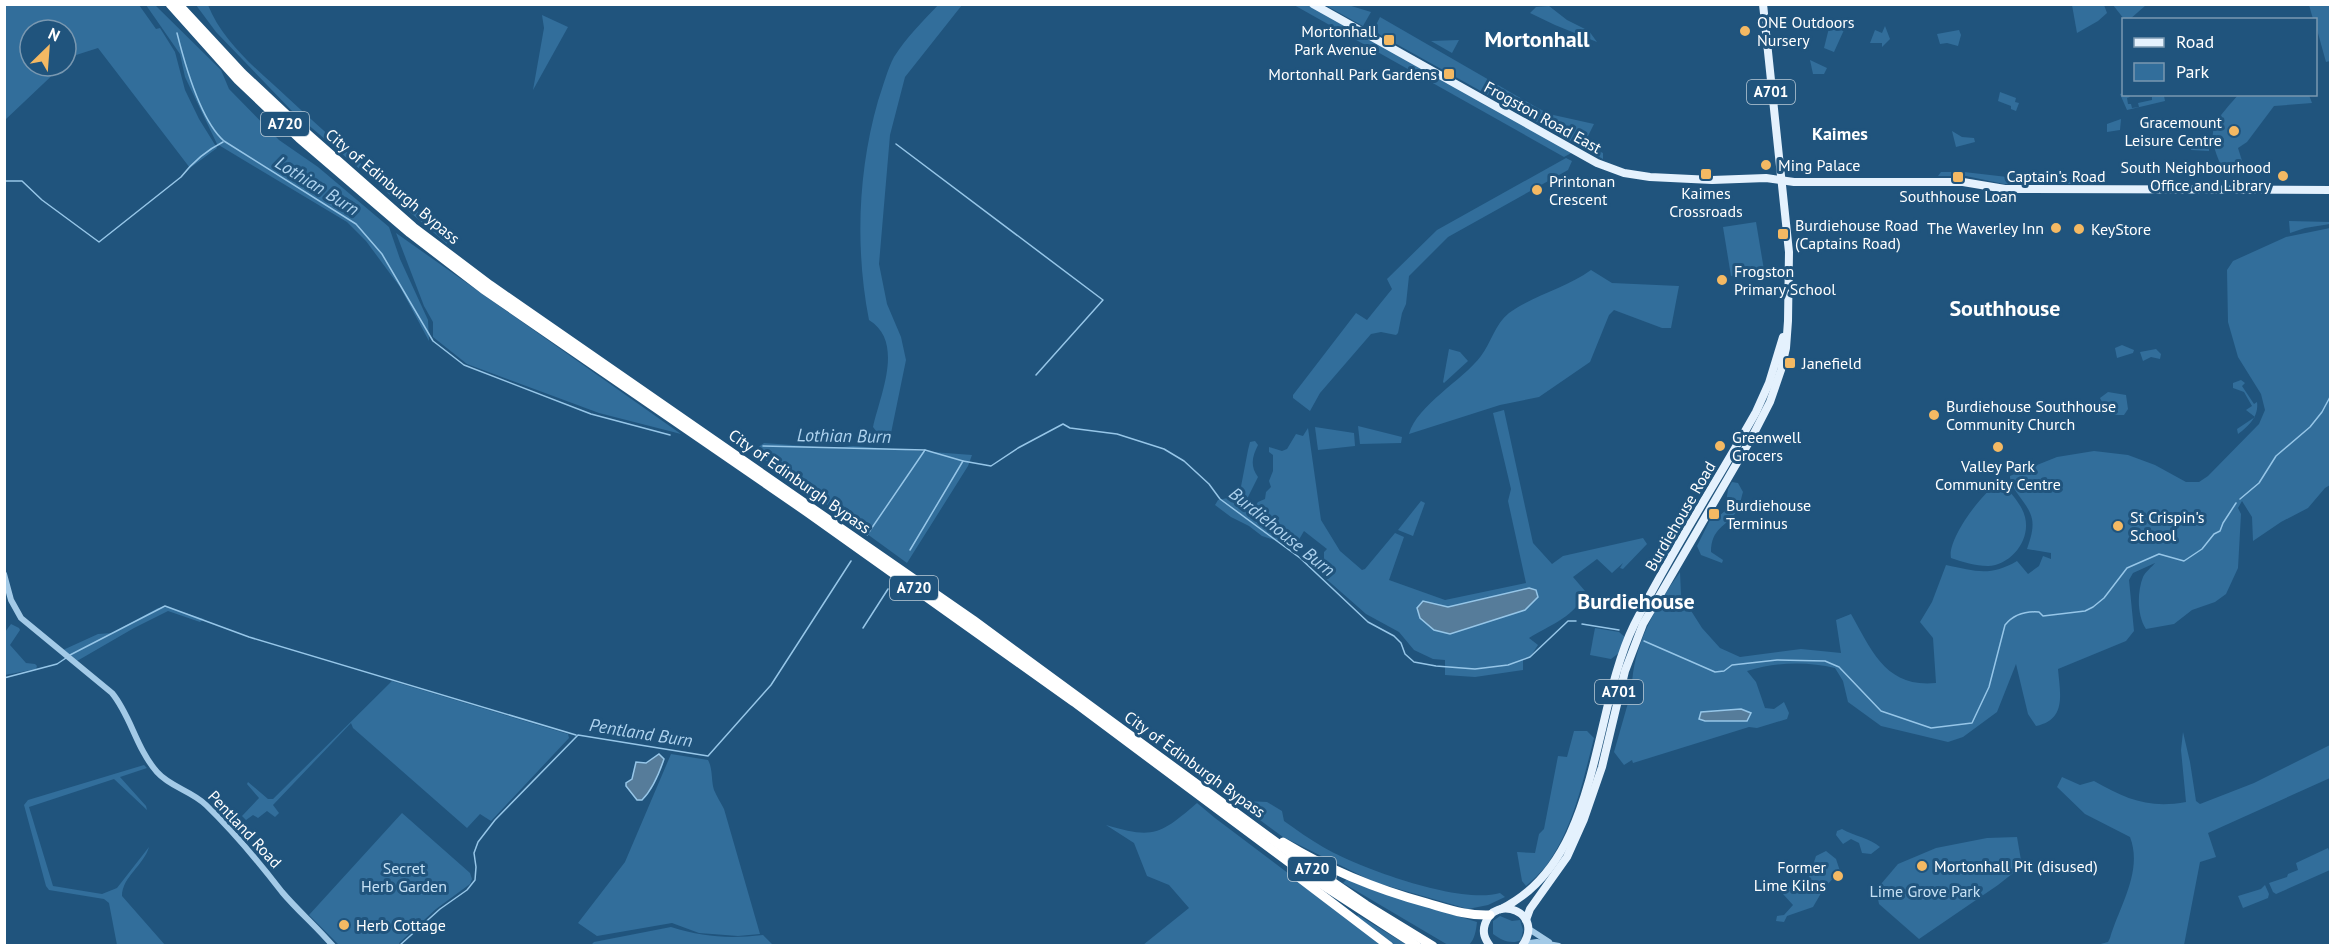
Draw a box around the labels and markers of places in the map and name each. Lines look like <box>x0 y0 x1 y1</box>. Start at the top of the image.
place label: ONE Outdoors Nursery <box>1757 12 1855 50</box>
place label: Mortonhall Park Avenue <box>1294 21 1377 59</box>
marker: ONE Outdoors Nursery <box>1738 24 1752 38</box>
marker: Mortonhall Park Avenue <box>1382 33 1396 47</box>
place label: Mortonhall Park Gardens <box>1268 64 1437 84</box>
marker: Mortonhall Park Gardens <box>1442 67 1456 81</box>
place label: Gracemount Leisure Centre <box>2125 112 2223 150</box>
marker: Gracemount Leisure Centre <box>2227 124 2241 138</box>
place label: Ming Palace <box>1778 155 1860 175</box>
place label: South Neighbourhood Office and Library <box>2121 157 2272 195</box>
marker: Ming Palace <box>1759 158 1773 172</box>
marker: Kaimes Crossroads <box>1699 167 1713 181</box>
marker: South Neighbourhood Office and Library <box>2276 169 2290 183</box>
marker: Southhouse Loan <box>1951 170 1965 184</box>
place label: Printonan Crescent <box>1549 171 1615 209</box>
marker: Printonan Crescent <box>1530 183 1544 197</box>
place label: Kaimes Crossroads <box>1669 183 1743 221</box>
place label: Southhouse Loan <box>1899 186 2017 206</box>
place label: Burdiehouse Road (Captains Road) <box>1795 215 1918 253</box>
place label: The Waverley Inn <box>1927 218 2044 238</box>
place label: KeyStore <box>2091 219 2151 239</box>
marker: The Waverley Inn <box>2049 221 2063 235</box>
marker: KeyStore <box>2072 222 2086 236</box>
marker: Burdiehouse Road (Captains Road) <box>1776 227 1790 241</box>
place label: Frogston Primary School <box>1734 261 1836 299</box>
marker: Frogston Primary School <box>1715 273 1729 287</box>
place label: Janefield <box>1801 353 1862 373</box>
marker: Janefield <box>1783 356 1797 370</box>
place label: Burdiehouse Southhouse Community Church <box>1946 396 2116 434</box>
marker: Burdiehouse Southhouse Community Church <box>1927 408 1941 422</box>
place label: Greenwell Grocers <box>1732 427 1801 465</box>
marker: Greenwell Grocers <box>1713 439 1727 453</box>
marker: Valley Park Community Centre <box>1991 440 2005 454</box>
place label: Valley Park Community Centre <box>1935 456 2061 494</box>
place label: Burdiehouse Terminus <box>1726 495 1811 533</box>
marker: Burdiehouse Terminus <box>1707 507 1721 521</box>
place label: St Crispin's School <box>2130 507 2205 545</box>
marker: St Crispin's School <box>2111 519 2125 533</box>
place label: Mortonhall Pit (disused) <box>1934 856 2098 876</box>
place label: Former Lime Kilns <box>1754 857 1827 895</box>
marker: Mortonhall Pit (disused) <box>1915 859 1929 873</box>
marker: Former Lime Kilns <box>1831 869 1845 883</box>
place label: Herb Cottage <box>356 915 446 935</box>
marker: Herb Cottage <box>337 918 351 932</box>

